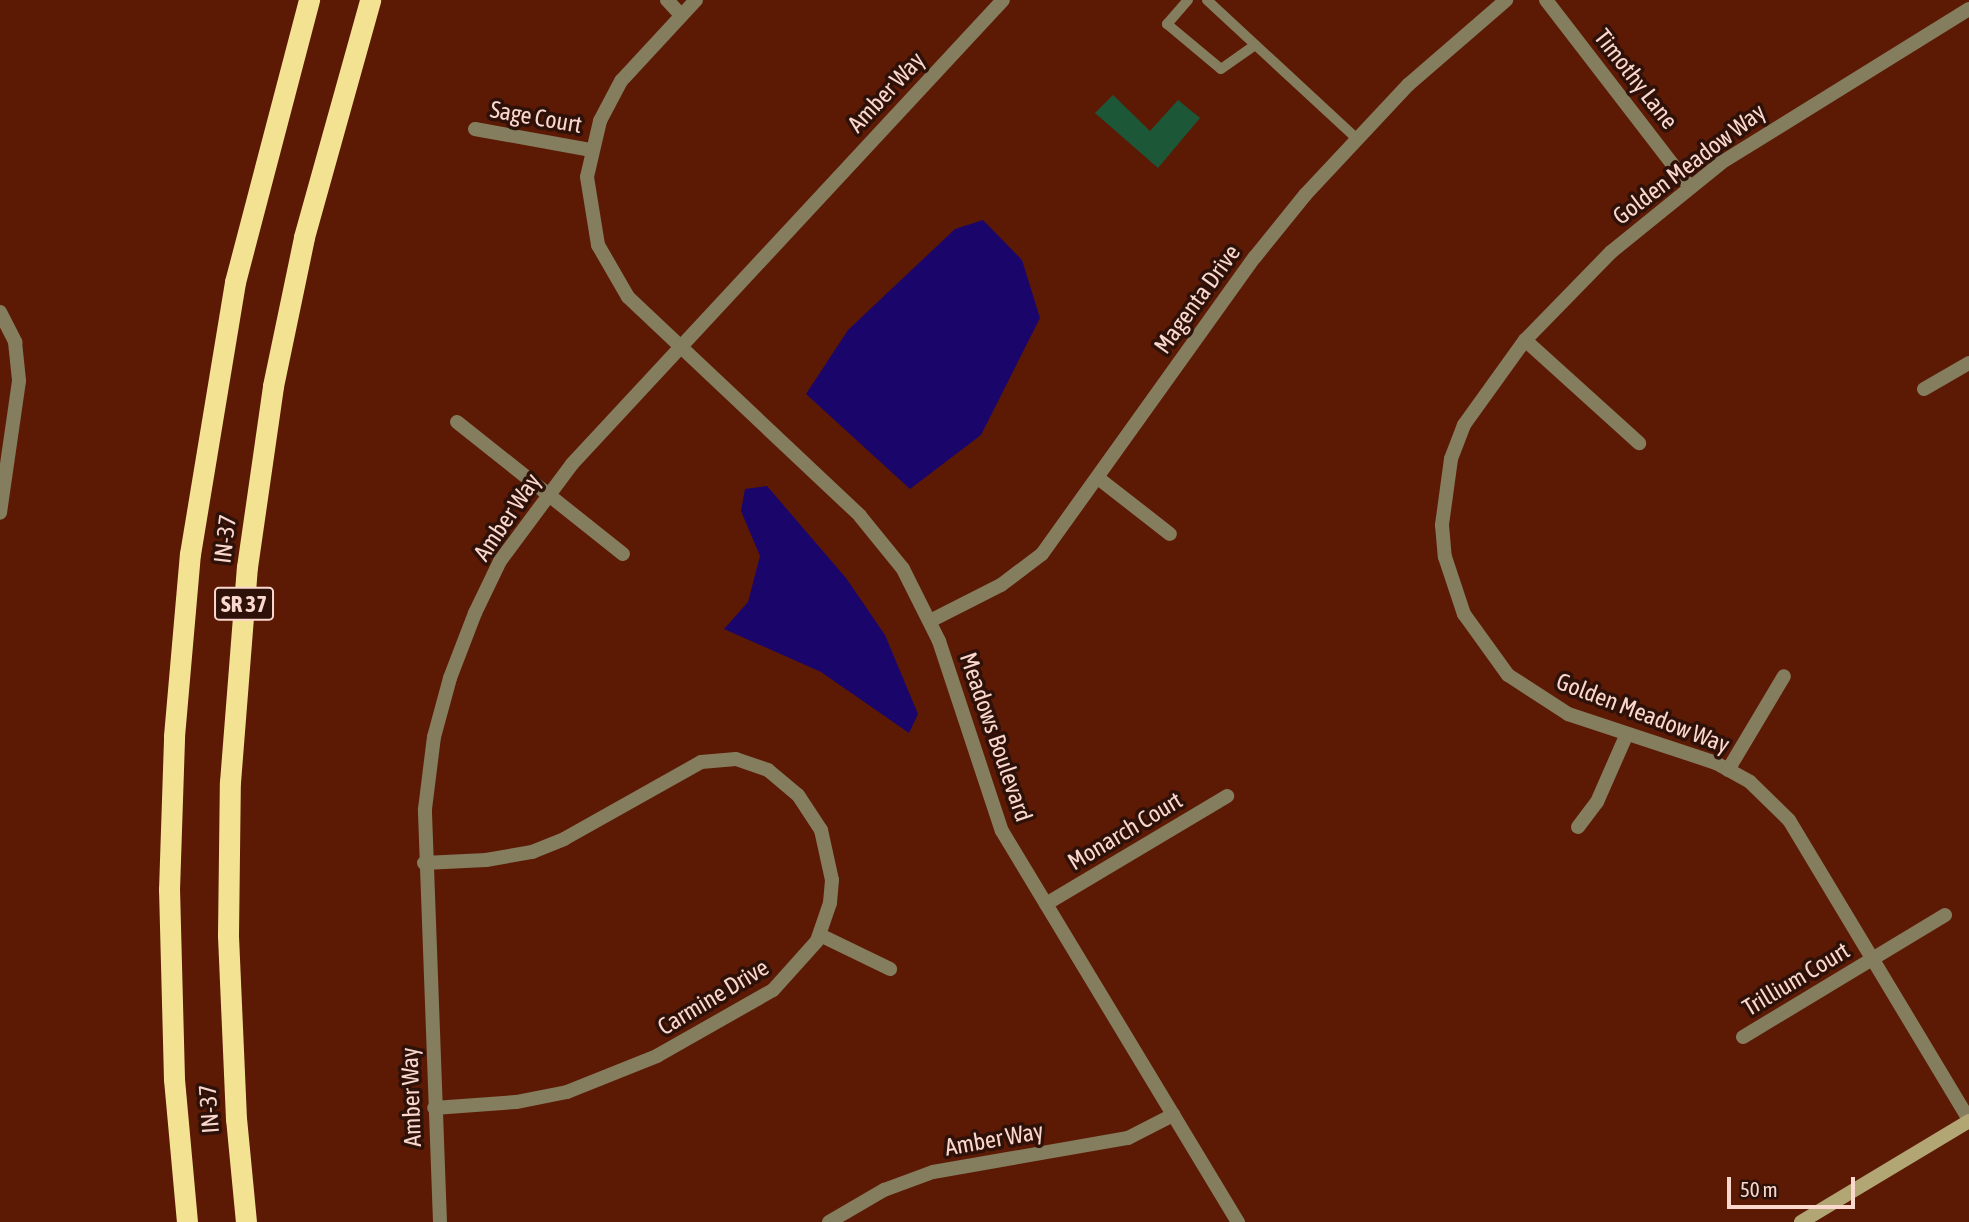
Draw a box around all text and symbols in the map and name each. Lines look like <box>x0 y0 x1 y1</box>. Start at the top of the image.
street label: Timothy Lane <box>1588 23 1684 135</box>
street label: Amber Way <box>842 46 930 138</box>
street label: Sage Court <box>488 95 584 139</box>
street label: Golden Meadow Way <box>1607 97 1771 231</box>
street label: Magenta Drive <box>1148 239 1246 359</box>
street label: Amber Way <box>467 468 547 566</box>
street label: IN-37 <box>208 513 242 565</box>
road number: SR 37 <box>212 584 276 624</box>
street label: Meadows Boulevard <box>954 649 1038 825</box>
street label: Golden Meadow Way <box>1552 667 1734 759</box>
street label: Monarch Court <box>1063 786 1187 876</box>
street label: Trillium Court <box>1737 936 1855 1022</box>
street label: Carmine Drive <box>652 953 774 1041</box>
street label: Amber Way <box>395 1047 427 1147</box>
street label: IN-37 <box>193 1084 225 1134</box>
street label: Amber Way <box>943 1116 1045 1162</box>
scale bar <box>1731 1162 1859 1206</box>
text: 50 m <box>1740 1177 1778 1201</box>

